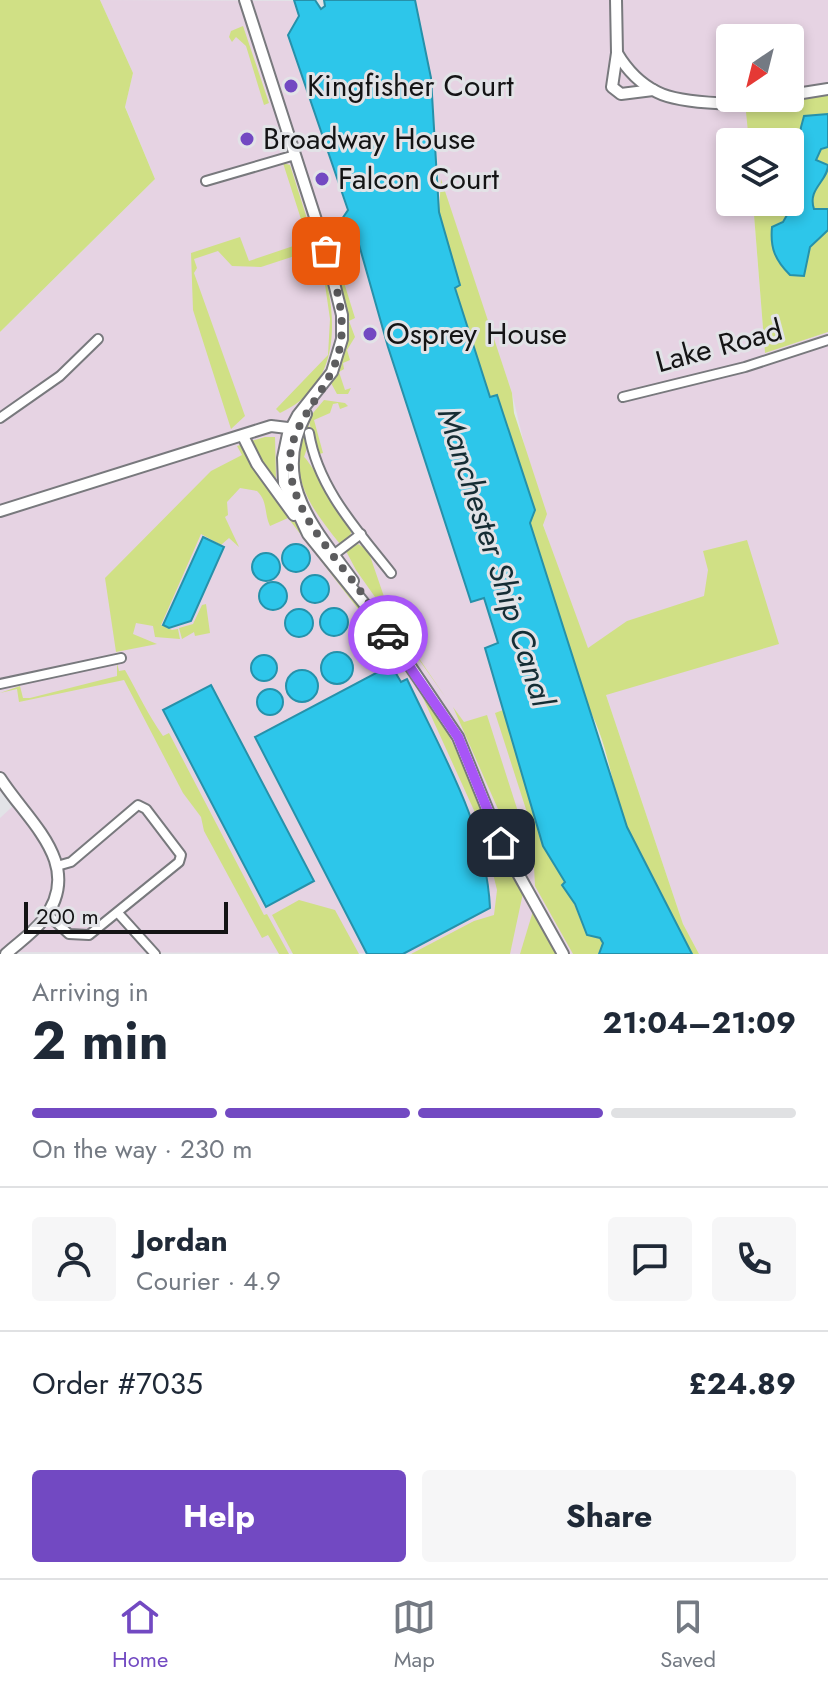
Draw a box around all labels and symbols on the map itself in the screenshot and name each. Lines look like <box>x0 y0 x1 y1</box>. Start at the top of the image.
north arrow <box>716 24 804 112</box>
place label: Kingfisher Court <box>307 64 515 107</box>
marker: Kingfisher Court <box>282 77 300 95</box>
place label: Broadway House <box>263 117 476 160</box>
marker: Broadway House <box>238 130 256 148</box>
place label: Falcon Court <box>338 157 500 200</box>
marker: Falcon Court <box>313 170 331 188</box>
pin <box>292 217 360 285</box>
street label: Lake Road <box>651 308 787 383</box>
place label: Osprey House <box>386 312 567 355</box>
marker: Osprey House <box>361 325 379 343</box>
water label: Manchester Ship Canal <box>426 402 567 714</box>
courier <box>348 595 428 675</box>
pin <box>467 809 535 877</box>
scale bar <box>24 898 228 934</box>

